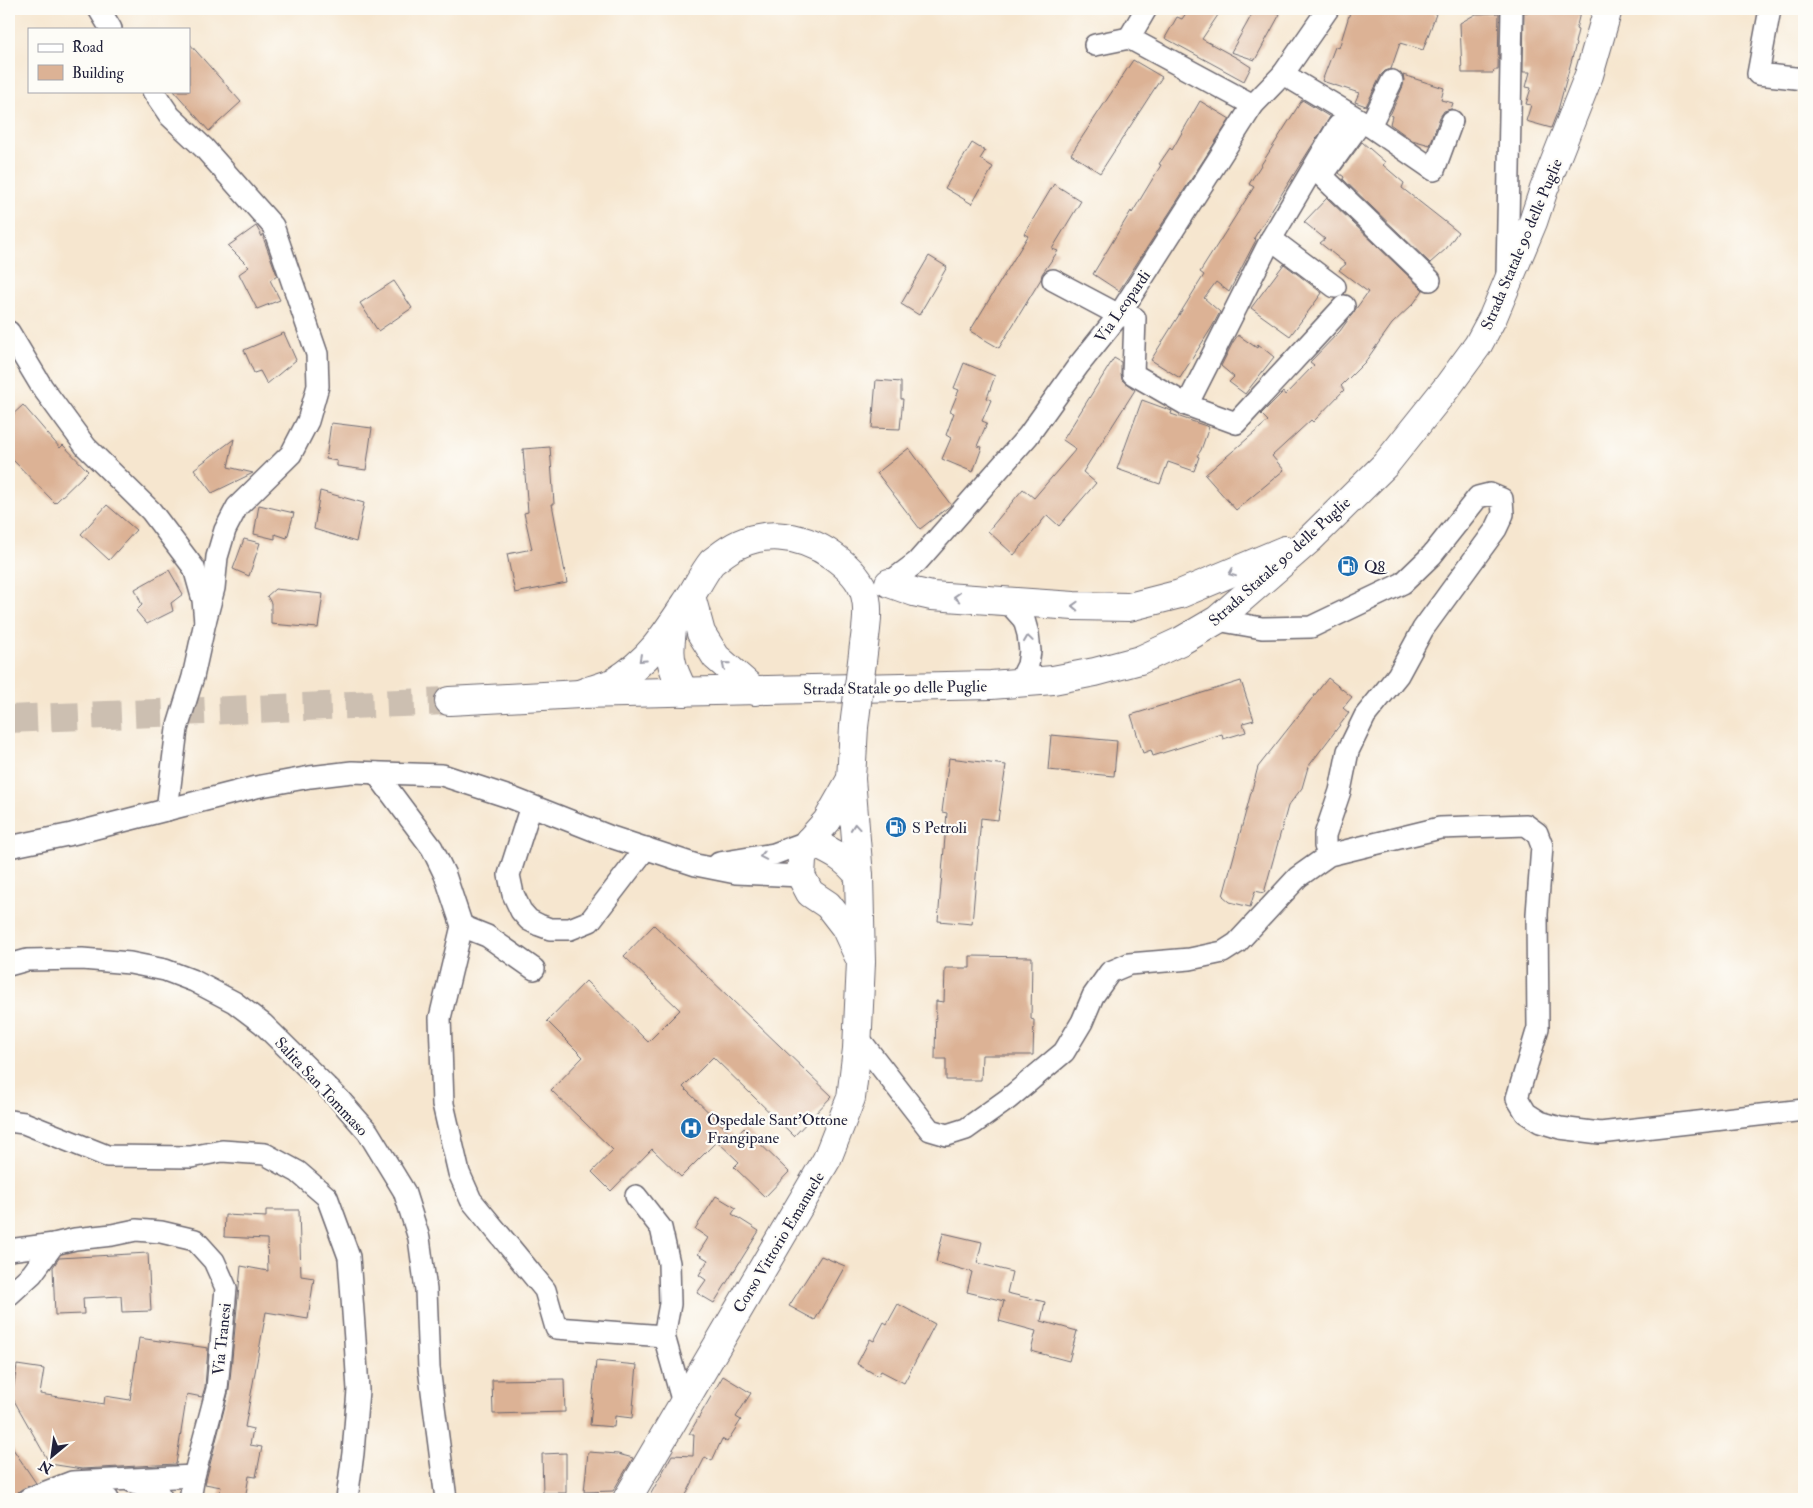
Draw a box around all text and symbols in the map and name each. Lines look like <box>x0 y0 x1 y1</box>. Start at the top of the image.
legend <box>28 28 190 92</box>
text: Road <box>72 38 104 57</box>
text: Building <box>72 64 124 83</box>
street label: Strada Statale 90 delle Puglie <box>1477 156 1567 333</box>
street label: Via Leopardi <box>1091 266 1156 347</box>
street label: Strada Statale 90 delle Puglie <box>1205 493 1355 631</box>
fuel station icon: Q8 <box>1336 554 1360 578</box>
place label: Q8 <box>1364 557 1388 577</box>
one-way arrow <box>1228 567 1237 577</box>
one-way arrow <box>953 592 961 603</box>
one-way arrow <box>1071 601 1078 611</box>
one-way arrow <box>1024 634 1034 643</box>
one-way arrow <box>638 654 647 663</box>
one-way arrow <box>722 662 731 670</box>
street label: Strada Statale 90 delle Puglie <box>803 676 987 700</box>
fuel station icon: S Petroli <box>884 815 908 839</box>
place label: S Petroli <box>912 818 967 838</box>
one-way arrow <box>850 823 861 831</box>
one-way arrow <box>759 850 767 861</box>
street label: Salita San Tommaso <box>270 1033 372 1141</box>
place label: Ospedale Sant'Ottone Frangipane <box>707 1110 848 1149</box>
hospital icon: Ospedale Sant'Ottone Frangipane <box>679 1116 703 1140</box>
street label: Corso Vittorio Emanuele <box>729 1168 829 1317</box>
street label: Via Tranesi <box>208 1302 236 1376</box>
north arrow <box>28 1430 78 1480</box>
text: N <box>36 1456 56 1478</box>

